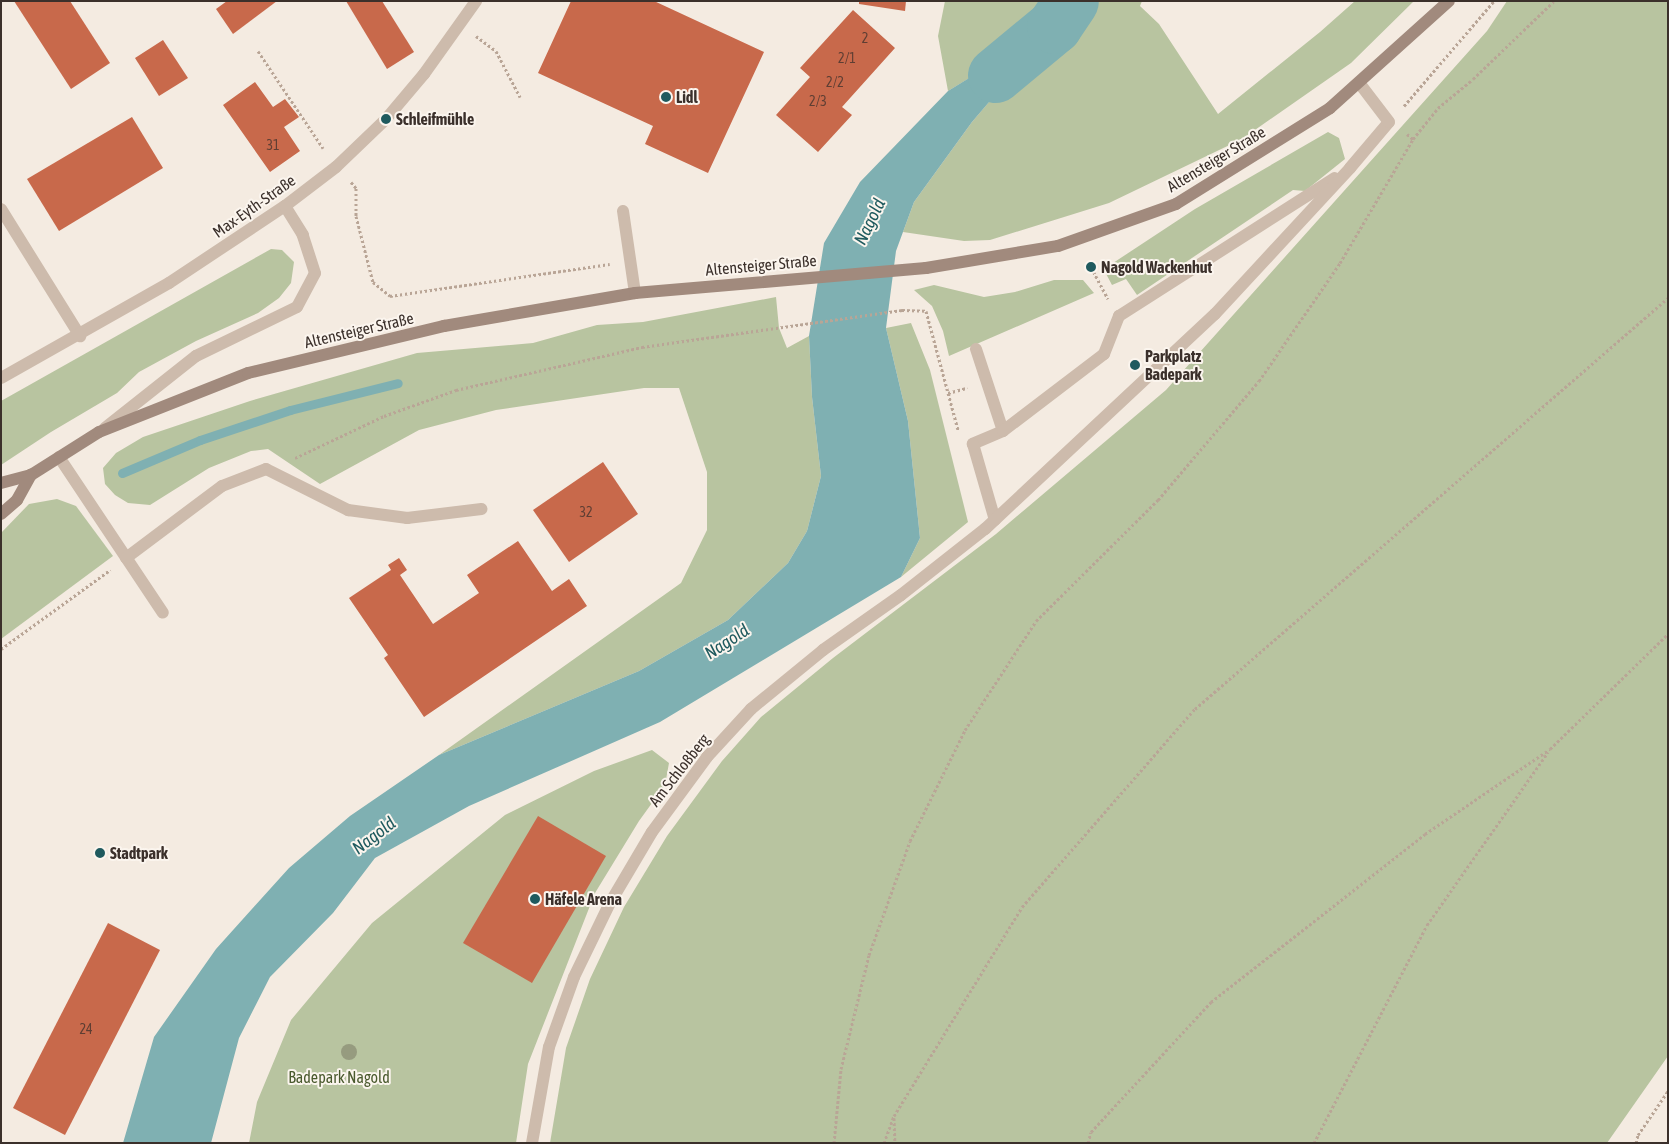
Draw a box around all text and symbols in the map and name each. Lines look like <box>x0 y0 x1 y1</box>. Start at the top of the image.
house number: 2 <box>862 30 868 46</box>
house number: 2/1 <box>838 50 856 66</box>
house number: 2/2 <box>826 74 844 90</box>
place label: Lidl <box>676 87 698 107</box>
marker: Lidl <box>660 91 672 103</box>
house number: 2/3 <box>809 93 827 109</box>
place label: Schleifmühle <box>396 109 474 129</box>
marker: Schleifmühle <box>380 113 392 125</box>
street label: Altensteiger Straße <box>1163 122 1269 196</box>
house number: 31 <box>266 137 280 153</box>
street label: Max-Eyth-Straße <box>209 171 299 241</box>
water label: Nagold <box>850 195 890 249</box>
street label: Altensteiger Straße <box>705 251 817 279</box>
place label: Nagold Wackenhut <box>1101 257 1212 277</box>
marker: Nagold Wackenhut <box>1085 261 1097 273</box>
street label: Altensteiger Straße <box>303 308 415 352</box>
place label: Parkplatz Badepark <box>1145 346 1202 384</box>
marker: Parkplatz Badepark <box>1129 359 1141 371</box>
house number: 32 <box>579 504 593 520</box>
water label: Nagold <box>701 620 753 664</box>
street label: Am Schloßberg <box>645 730 713 810</box>
water label: Nagold <box>348 813 400 859</box>
place label: Stadtpark <box>110 843 168 863</box>
marker: Stadtpark <box>94 847 106 859</box>
place label: Häfele Arena <box>545 889 622 909</box>
marker: Häfele Arena <box>529 893 541 905</box>
house number: 24 <box>79 1021 93 1037</box>
park label: Badepark Nagold <box>288 1067 390 1087</box>

